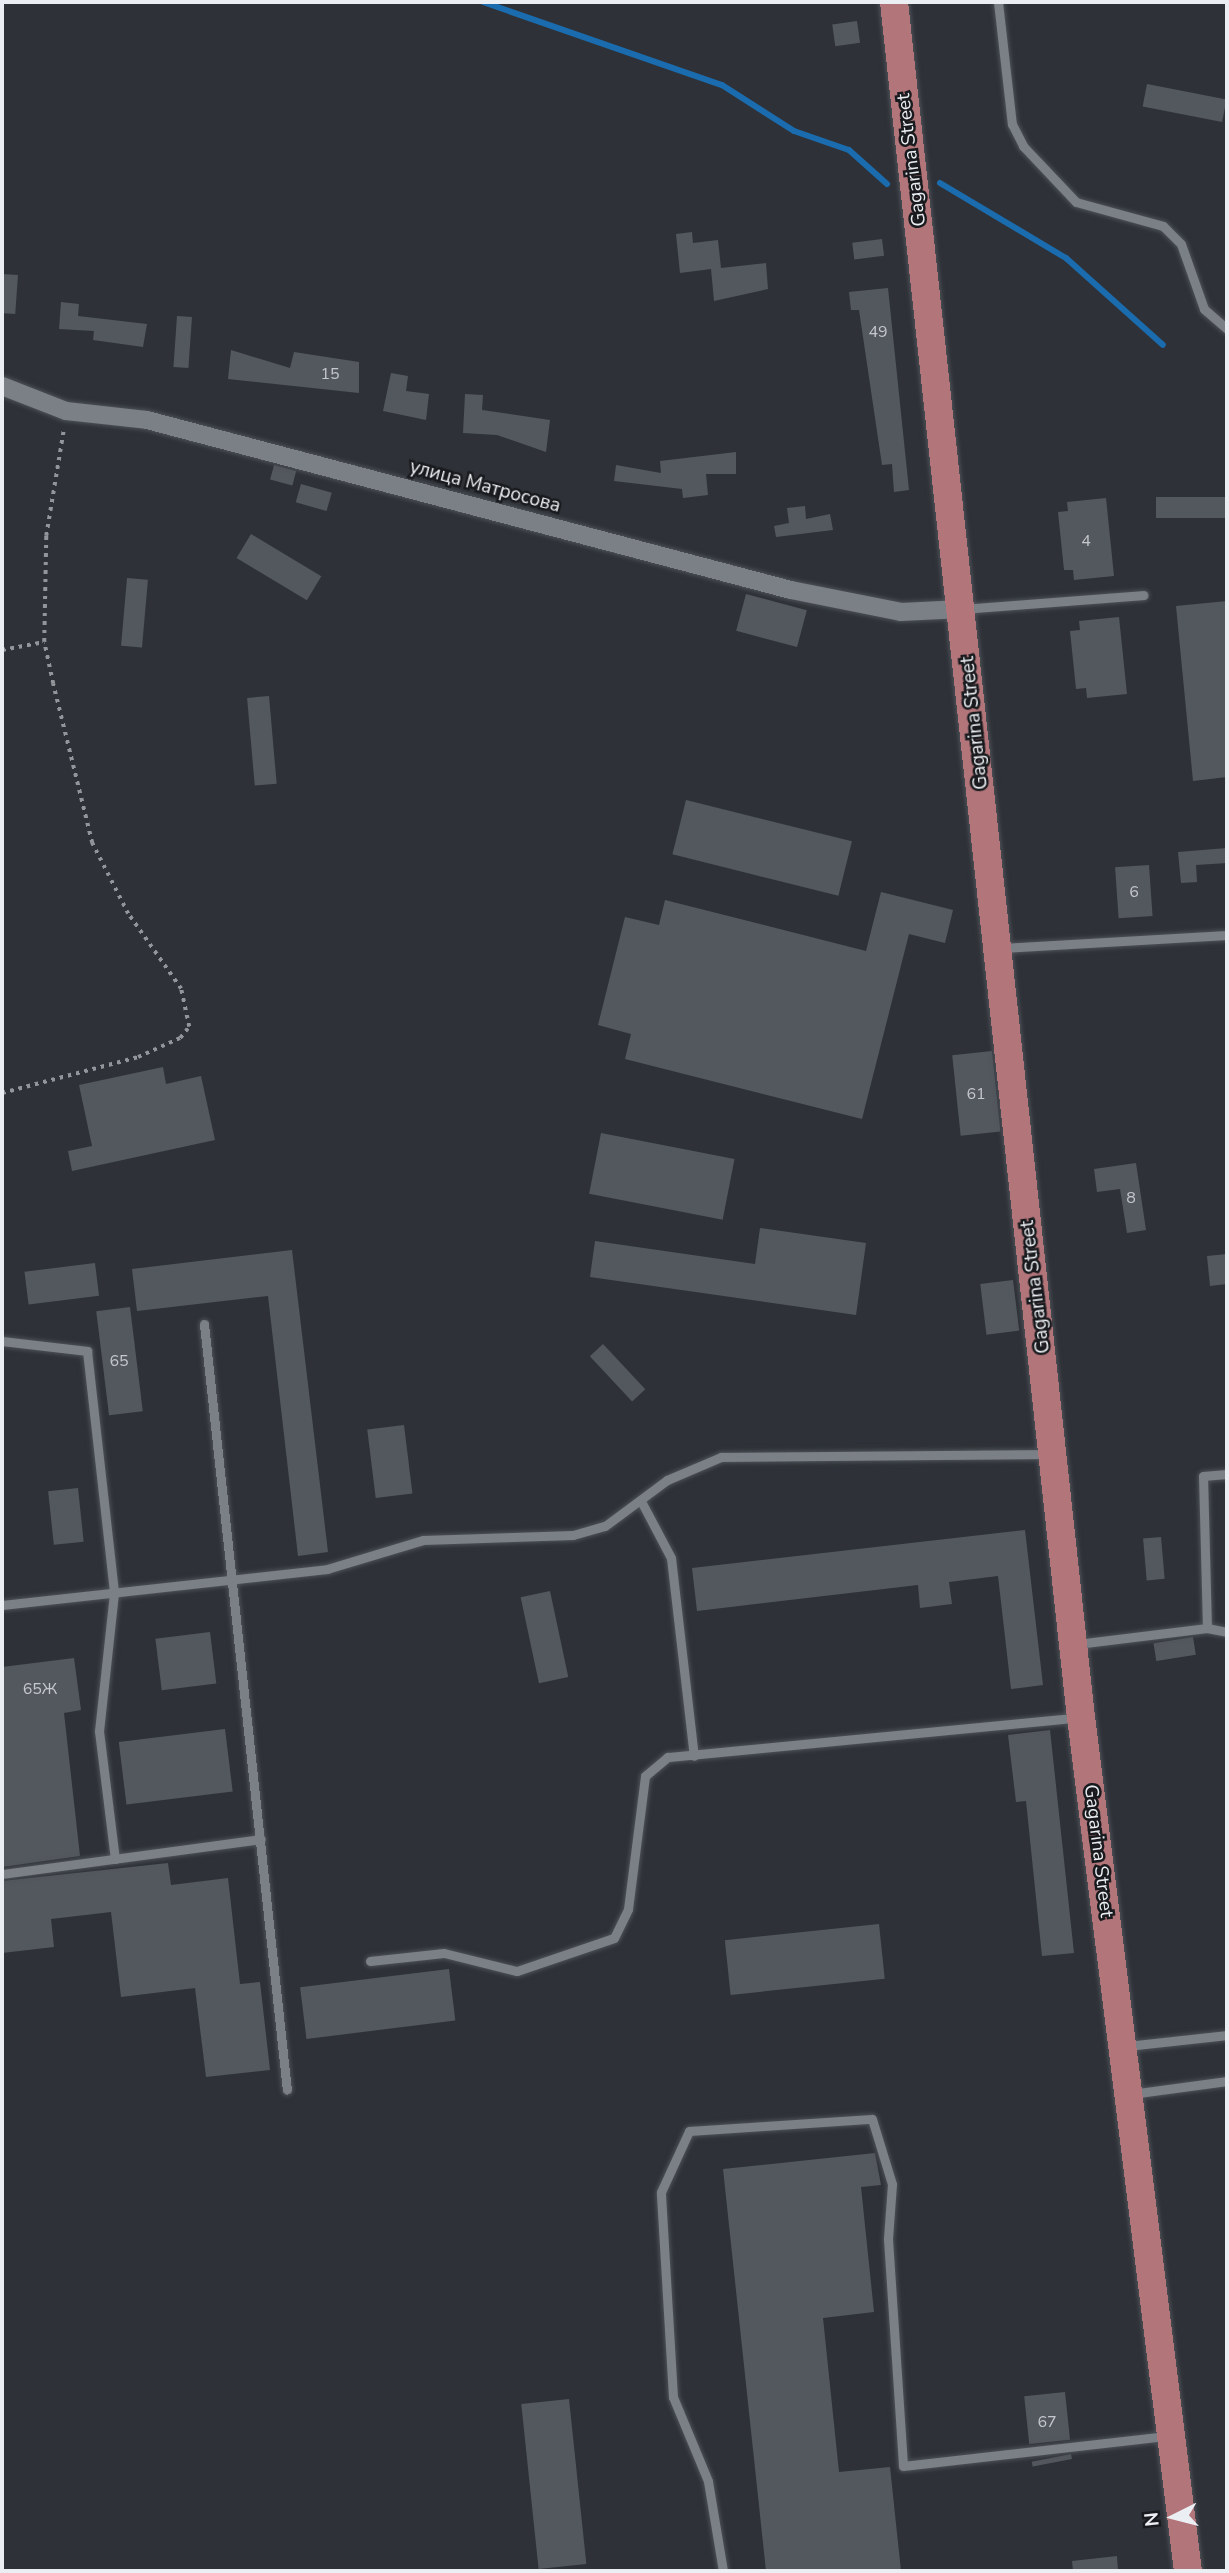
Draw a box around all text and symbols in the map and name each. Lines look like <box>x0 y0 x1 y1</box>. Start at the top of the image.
street label: Gagarina Street <box>893 92 931 228</box>
house number: 49 <box>868 322 888 342</box>
house number: 15 <box>320 364 340 384</box>
street label: улица Матросова <box>407 456 563 518</box>
house number: 4 <box>1081 531 1091 551</box>
street label: Gagarina Street <box>957 655 993 791</box>
house number: 6 <box>1129 882 1139 902</box>
house number: 61 <box>966 1084 986 1104</box>
house number: 8 <box>1126 1188 1136 1208</box>
street label: Gagarina Street <box>1017 1219 1055 1355</box>
house number: 65 <box>109 1351 129 1371</box>
house number: 65Ж <box>23 1679 57 1699</box>
street label: Gagarina Street <box>1079 1783 1117 1919</box>
house number: 67 <box>1037 2412 1057 2432</box>
north arrow <box>1138 2482 1208 2552</box>
text: N <box>1138 2511 1166 2528</box>

